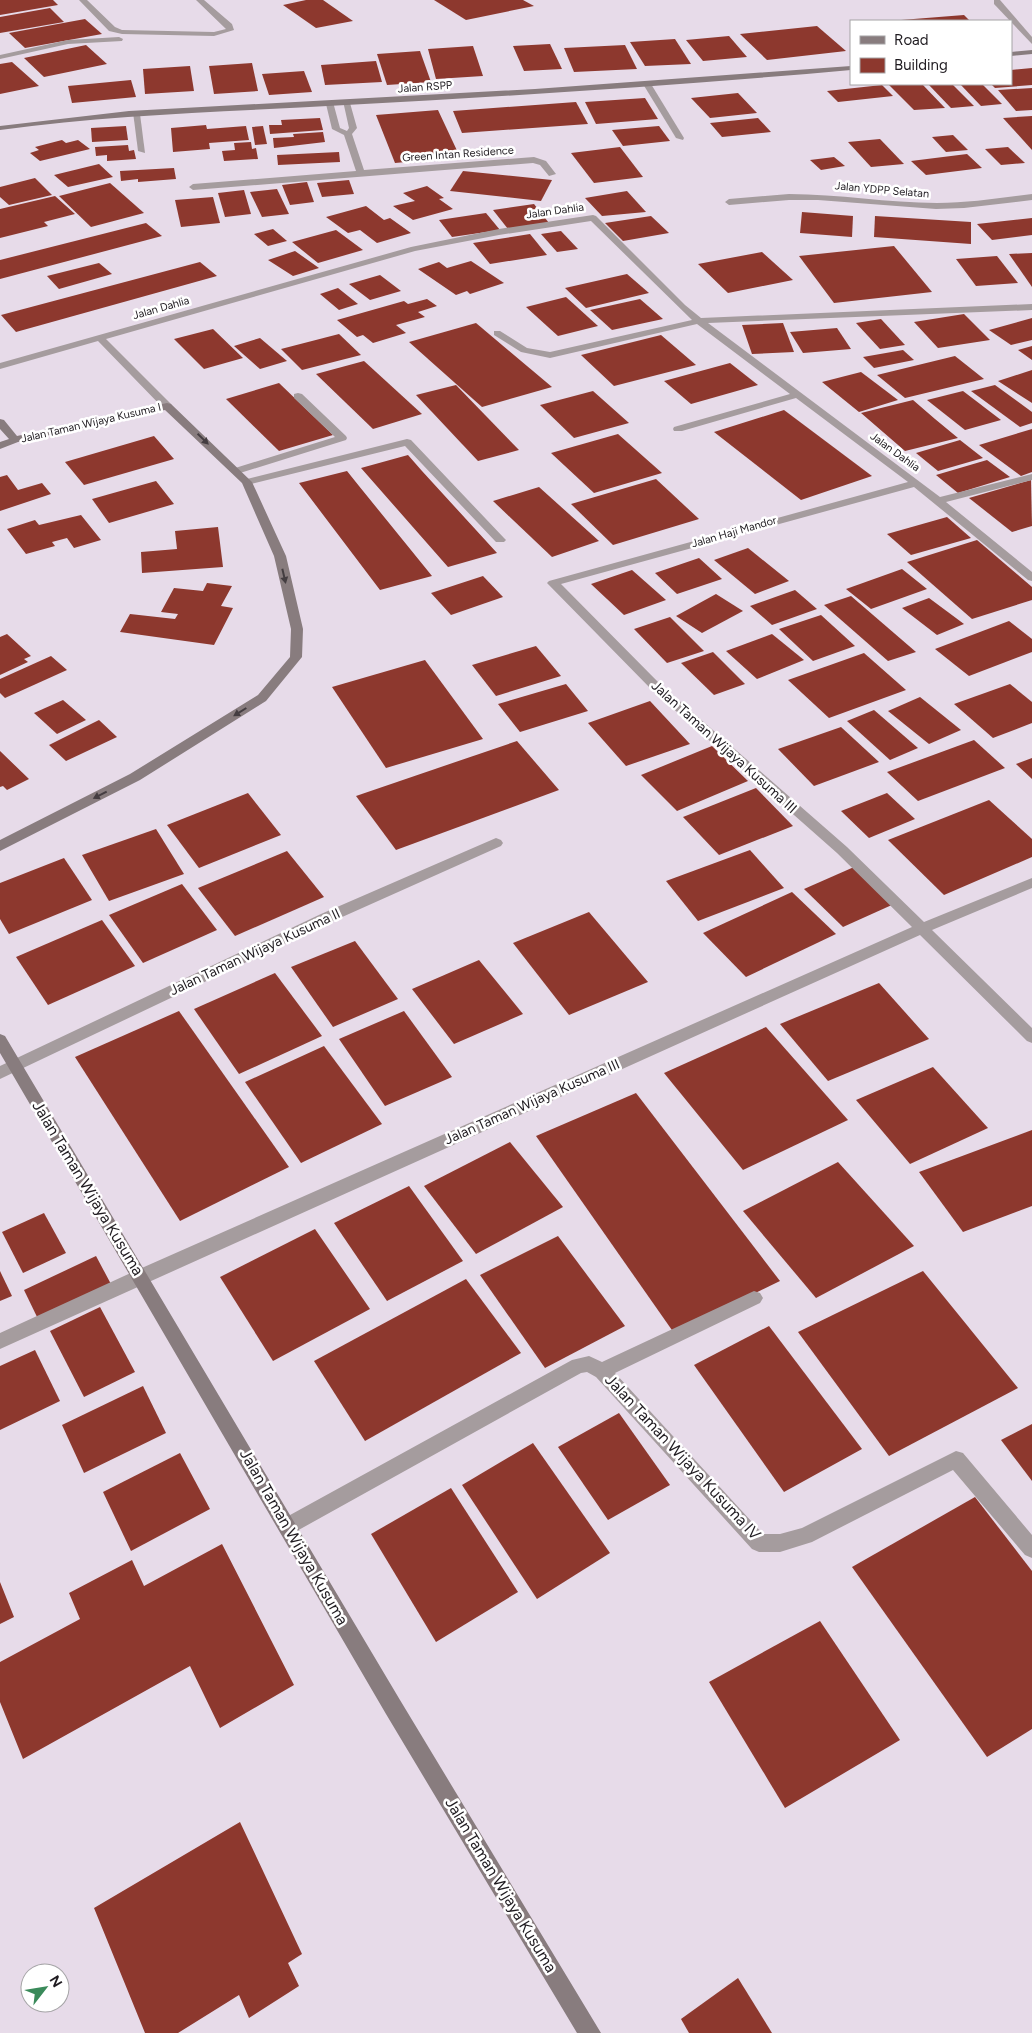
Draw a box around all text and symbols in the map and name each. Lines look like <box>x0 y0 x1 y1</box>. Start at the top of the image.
legend <box>850 20 1012 85</box>
text: Road <box>894 31 929 49</box>
text: Building <box>894 56 948 74</box>
street label: Jalan RSPP <box>397 79 453 95</box>
street label: Green Intan Residence <box>402 144 514 164</box>
street label: Jalan YDPP Selatan <box>834 179 930 201</box>
street label: Jalan Dahlia <box>525 201 585 221</box>
street label: Jalan Dahlia <box>131 294 191 322</box>
street label: Jalan Taman Wijaya Kusuma I <box>20 401 162 445</box>
street label: Jalan Dahlia <box>868 430 922 474</box>
one-way arrow <box>196 433 208 445</box>
street label: Jalan Haji Mandor <box>690 514 778 550</box>
one-way arrow <box>280 568 288 583</box>
street label: Jalan Taman Wijaya Kusuma III <box>648 677 800 817</box>
one-way arrow <box>233 707 246 716</box>
one-way arrow <box>93 791 107 799</box>
street label: Jalan Taman Wijaya Kusuma II <box>167 905 343 999</box>
street label: Jalan Taman Wijaya Kusuma III <box>442 1056 622 1148</box>
street label: Jalan Taman Wijaya Kusuma <box>28 1097 148 1279</box>
street label: Jalan Taman Wijaya Kusuma IV <box>601 1370 765 1544</box>
street label: Jalan Taman Wijaya Kusuma <box>236 1446 352 1628</box>
street label: Jalan Taman Wijaya Kusuma <box>441 1794 561 1976</box>
north arrow <box>20 1963 70 2013</box>
text: N <box>46 1973 66 1991</box>

